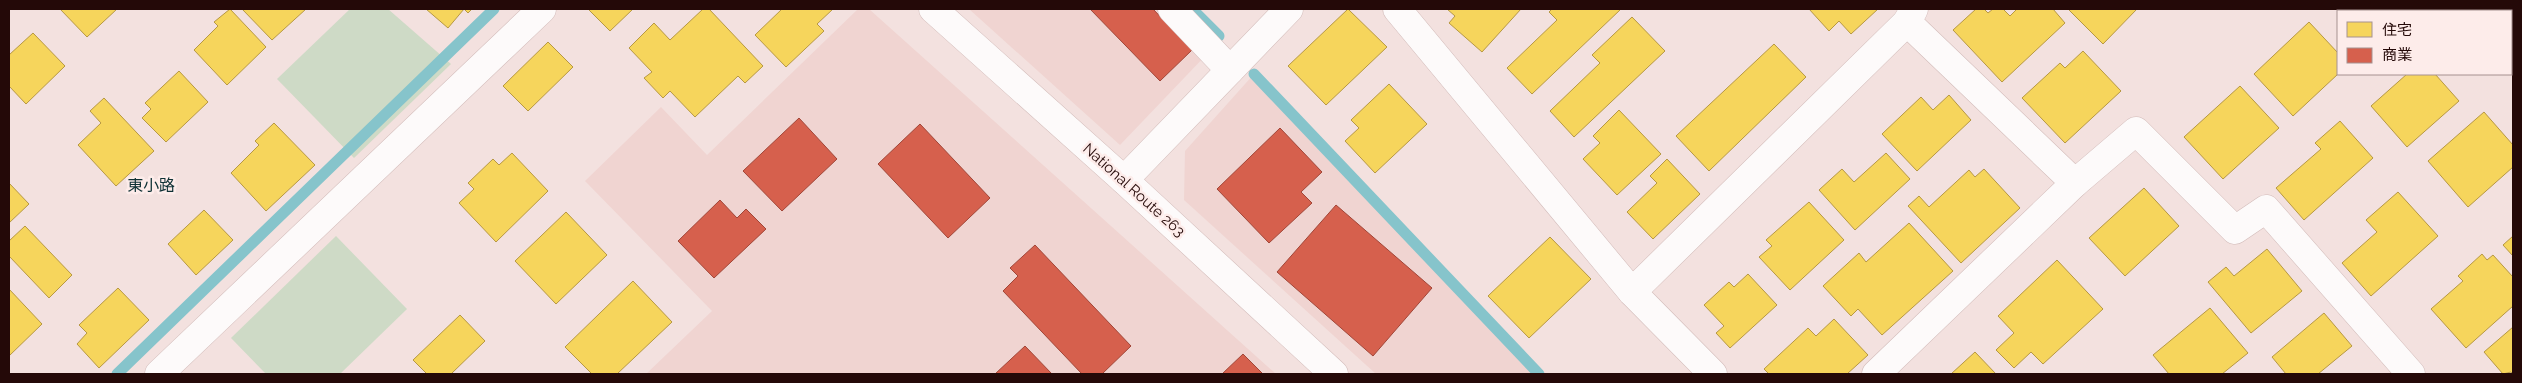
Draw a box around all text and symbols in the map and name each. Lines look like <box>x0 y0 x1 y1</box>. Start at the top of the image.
legend <box>2337 10 2512 75</box>
text: 住宅 <box>2382 21 2412 39</box>
text: 商業 <box>2382 46 2412 64</box>
street label: National Route 263 <box>1079 139 1189 241</box>
district label: 東小路 <box>127 176 175 195</box>

